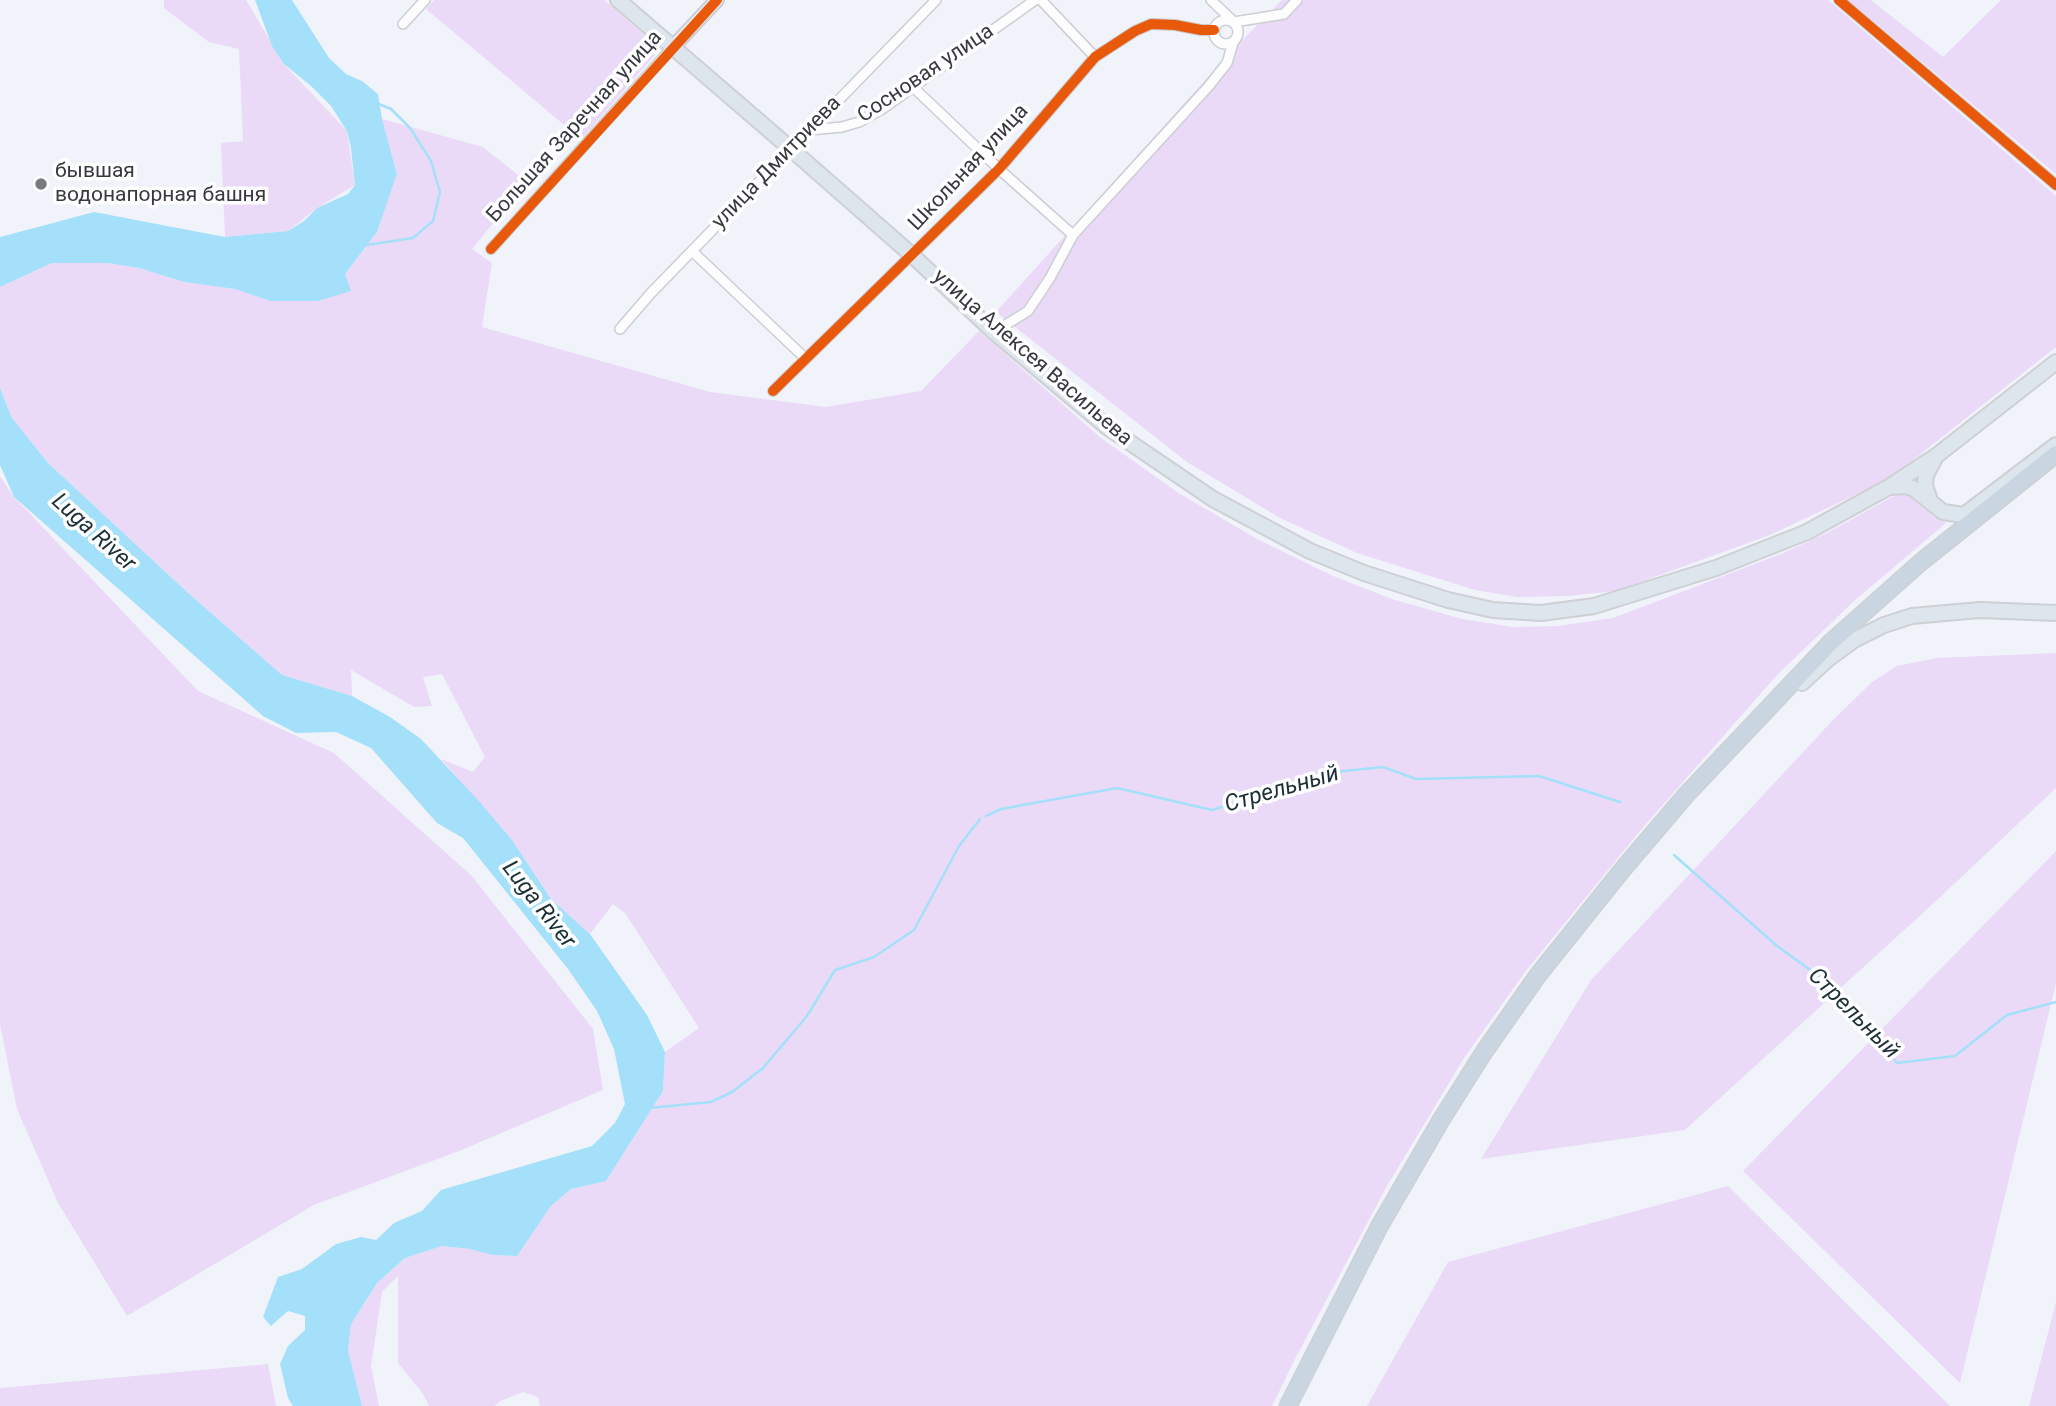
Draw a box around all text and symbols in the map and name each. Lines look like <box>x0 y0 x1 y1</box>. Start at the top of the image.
street label: Сосновая улица <box>853 19 999 129</box>
street label: Большая Заречная улица <box>482 26 668 228</box>
street label: улица Дмитриева <box>707 91 847 235</box>
street label: Школьная улица <box>904 99 1034 237</box>
place label: бывшая водонапорная башня <box>55 159 266 209</box>
marker: бывшая водонапорная башня <box>33 176 49 192</box>
street label: улица Алексея Васильева <box>927 265 1137 451</box>
water label: Luga River <box>45 488 141 578</box>
water label: Стрельный <box>1222 761 1342 819</box>
water label: Luga River <box>495 856 581 954</box>
water label: Стрельный <box>1802 963 1904 1065</box>

